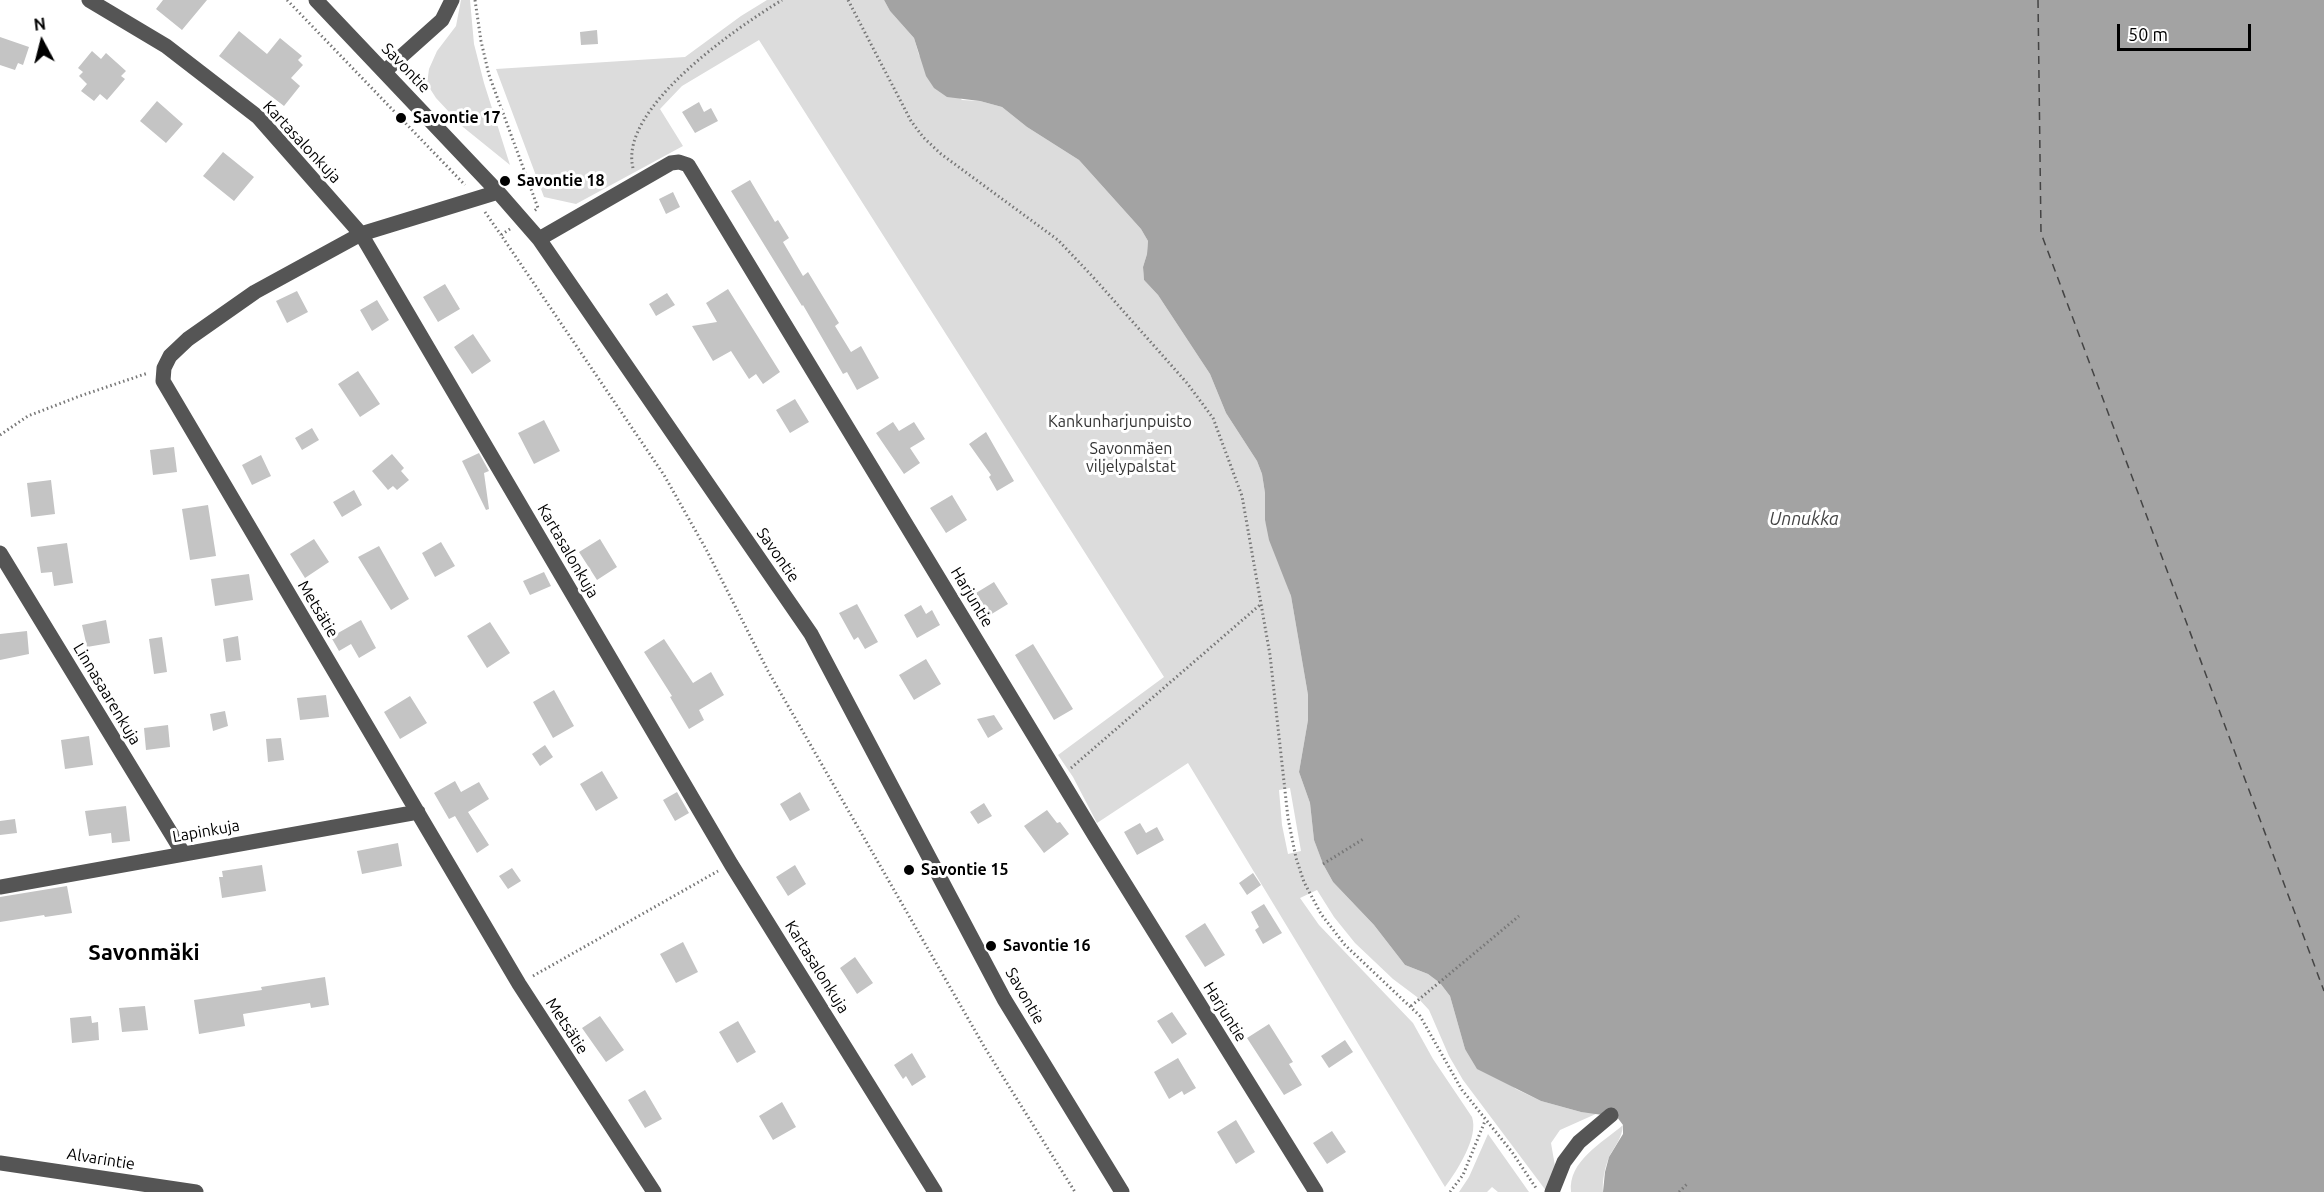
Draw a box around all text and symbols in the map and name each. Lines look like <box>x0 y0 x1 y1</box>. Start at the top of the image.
north arrow <box>12 12 72 72</box>
scale bar <box>2120 12 2254 50</box>
text: N <box>33 14 47 34</box>
text: 50 m <box>2128 24 2168 44</box>
street label: Savontie <box>378 39 434 97</box>
street label: Kartasalonkuja <box>259 97 345 187</box>
place label: Savontie 17 <box>413 108 501 128</box>
marker: Savontie 17 <box>394 111 408 125</box>
place label: Savontie 18 <box>517 171 605 191</box>
marker: Savontie 18 <box>498 174 512 188</box>
park label: Kankunharjunpuisto <box>1048 412 1192 432</box>
park label: Savonmäen viljelypalstat <box>1086 439 1176 477</box>
street label: Kartasalonkuja <box>533 500 603 602</box>
water label: Unnukka <box>1769 508 1839 530</box>
street label: Savontie <box>752 524 804 586</box>
street label: Harjuntie <box>947 564 997 630</box>
street label: Metsätie <box>293 577 343 641</box>
street label: Linnasaarenkuja <box>69 640 145 748</box>
street label: Lapinkuja <box>171 816 241 846</box>
place label: Savontie 15 <box>921 860 1009 880</box>
marker: Savontie 15 <box>902 863 916 877</box>
street label: Kartasalonkuja <box>781 917 853 1017</box>
place label: Savontie 16 <box>1003 936 1091 956</box>
marker: Savontie 16 <box>984 939 998 953</box>
district label: Savonmäki <box>88 940 200 966</box>
street label: Savontie <box>1001 964 1049 1028</box>
street label: Harjuntie <box>1199 979 1251 1045</box>
street label: Metsätie <box>542 994 592 1058</box>
street label: Alvarintie <box>66 1144 136 1174</box>

